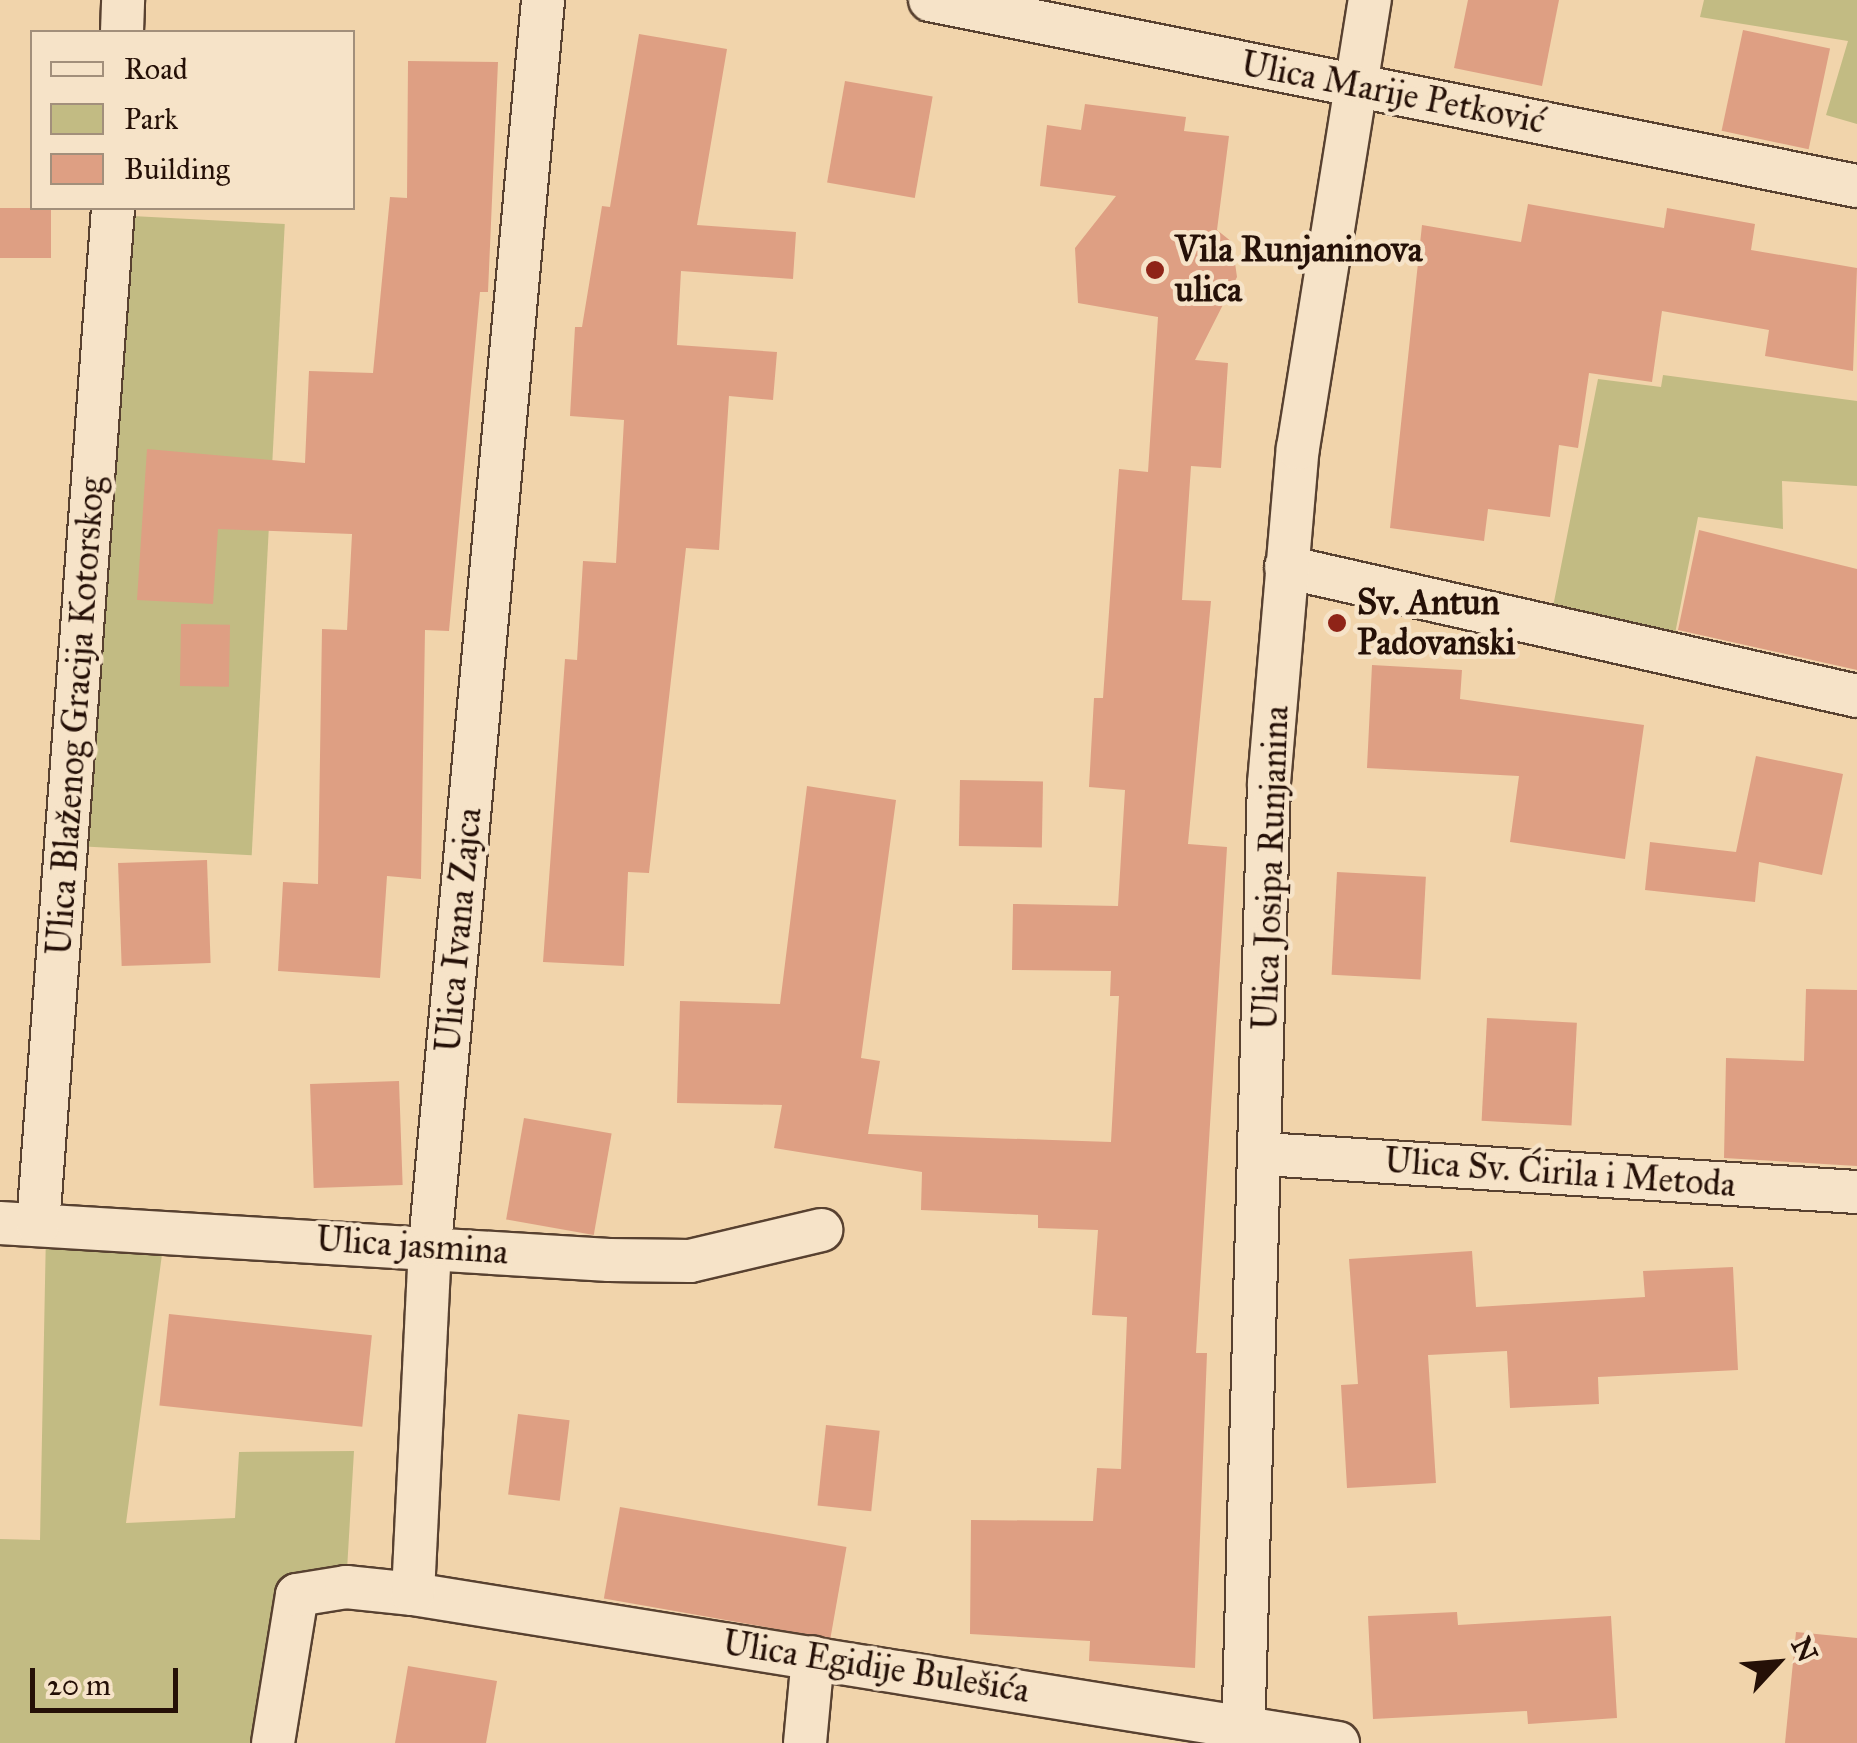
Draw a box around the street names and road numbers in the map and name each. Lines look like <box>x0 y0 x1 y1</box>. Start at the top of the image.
street label: Ulica Marije Petković <box>1237 43 1549 143</box>
street label: Ulica Blaženog Gracija Kotorskog <box>38 475 114 957</box>
street label: Ulica Josipa Runjanina <box>1244 705 1298 1031</box>
street label: Ulica Ivana Zajca <box>427 806 491 1054</box>
street label: Ulica Sv. Ćirila i Metoda <box>1383 1140 1737 1206</box>
street label: Ulica jasmina <box>315 1218 509 1274</box>
street label: Ulica Egidije Bulešića <box>720 1622 1032 1712</box>

